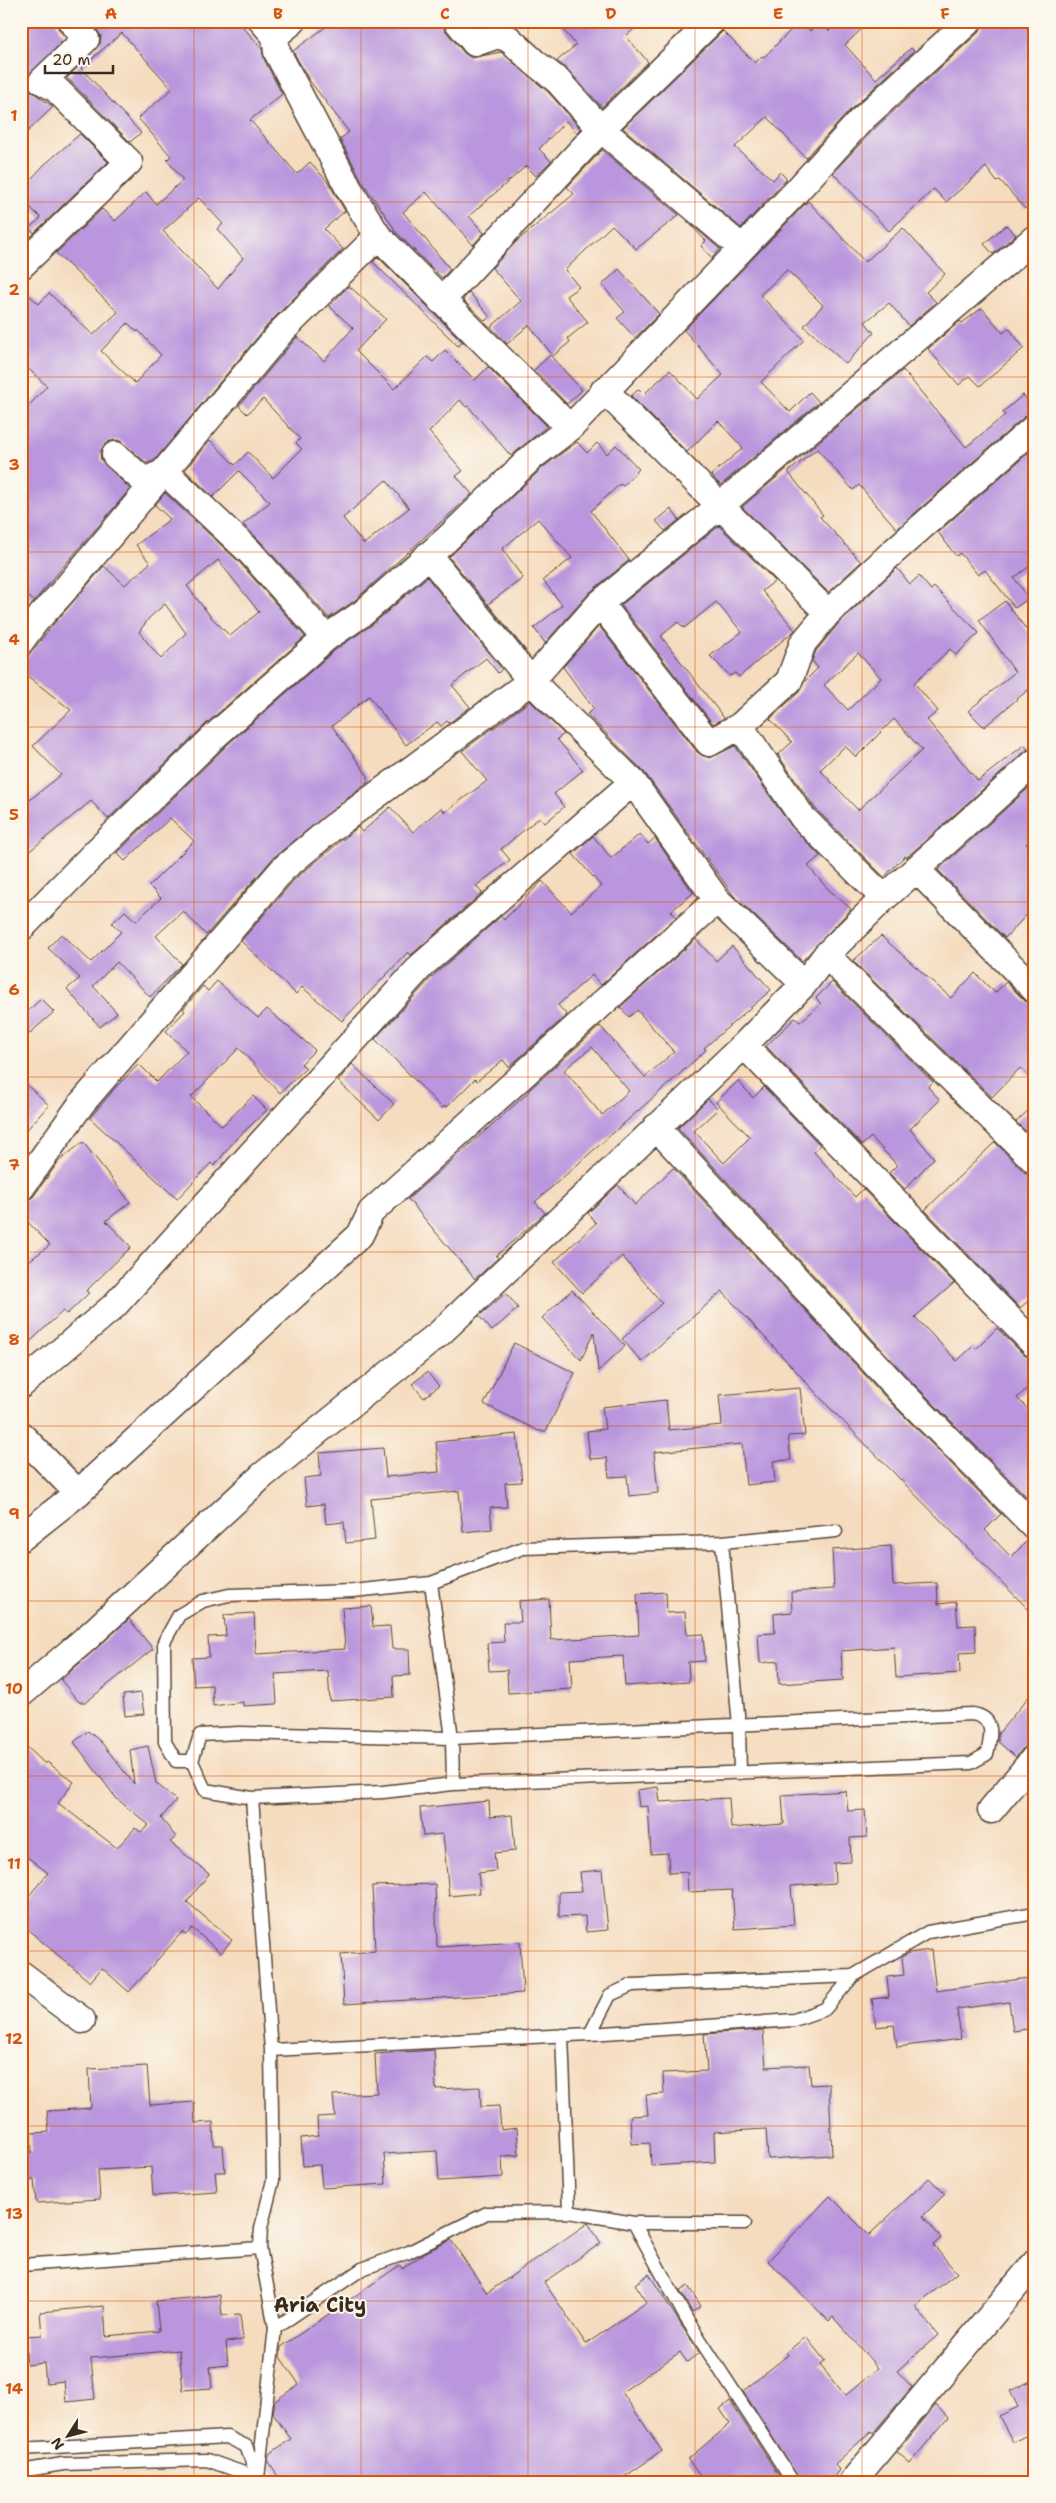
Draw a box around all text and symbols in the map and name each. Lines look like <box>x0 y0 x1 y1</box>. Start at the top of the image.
text: A <box>105 3 117 24</box>
text: B <box>273 3 283 24</box>
text: C <box>440 3 450 24</box>
text: D <box>605 3 617 24</box>
text: E <box>773 3 783 24</box>
text: F <box>940 3 950 24</box>
scale bar <box>45 42 112 74</box>
text: 20 m <box>52 50 91 70</box>
text: 1 <box>10 105 18 126</box>
text: 2 <box>8 279 20 300</box>
text: 3 <box>8 454 20 475</box>
text: 4 <box>8 629 20 650</box>
text: 5 <box>9 804 19 825</box>
text: 6 <box>8 979 20 1000</box>
text: 7 <box>8 1154 20 1175</box>
text: 8 <box>8 1329 20 1350</box>
text: 9 <box>8 1503 20 1524</box>
text: 10 <box>5 1678 23 1699</box>
text: 11 <box>7 1853 21 1874</box>
text: 12 <box>5 2028 23 2049</box>
text: 13 <box>5 2203 23 2224</box>
district label: Aria City <box>274 2292 366 2318</box>
text: 14 <box>5 2378 23 2399</box>
north arrow <box>42 2410 92 2460</box>
text: N <box>47 2434 68 2453</box>

